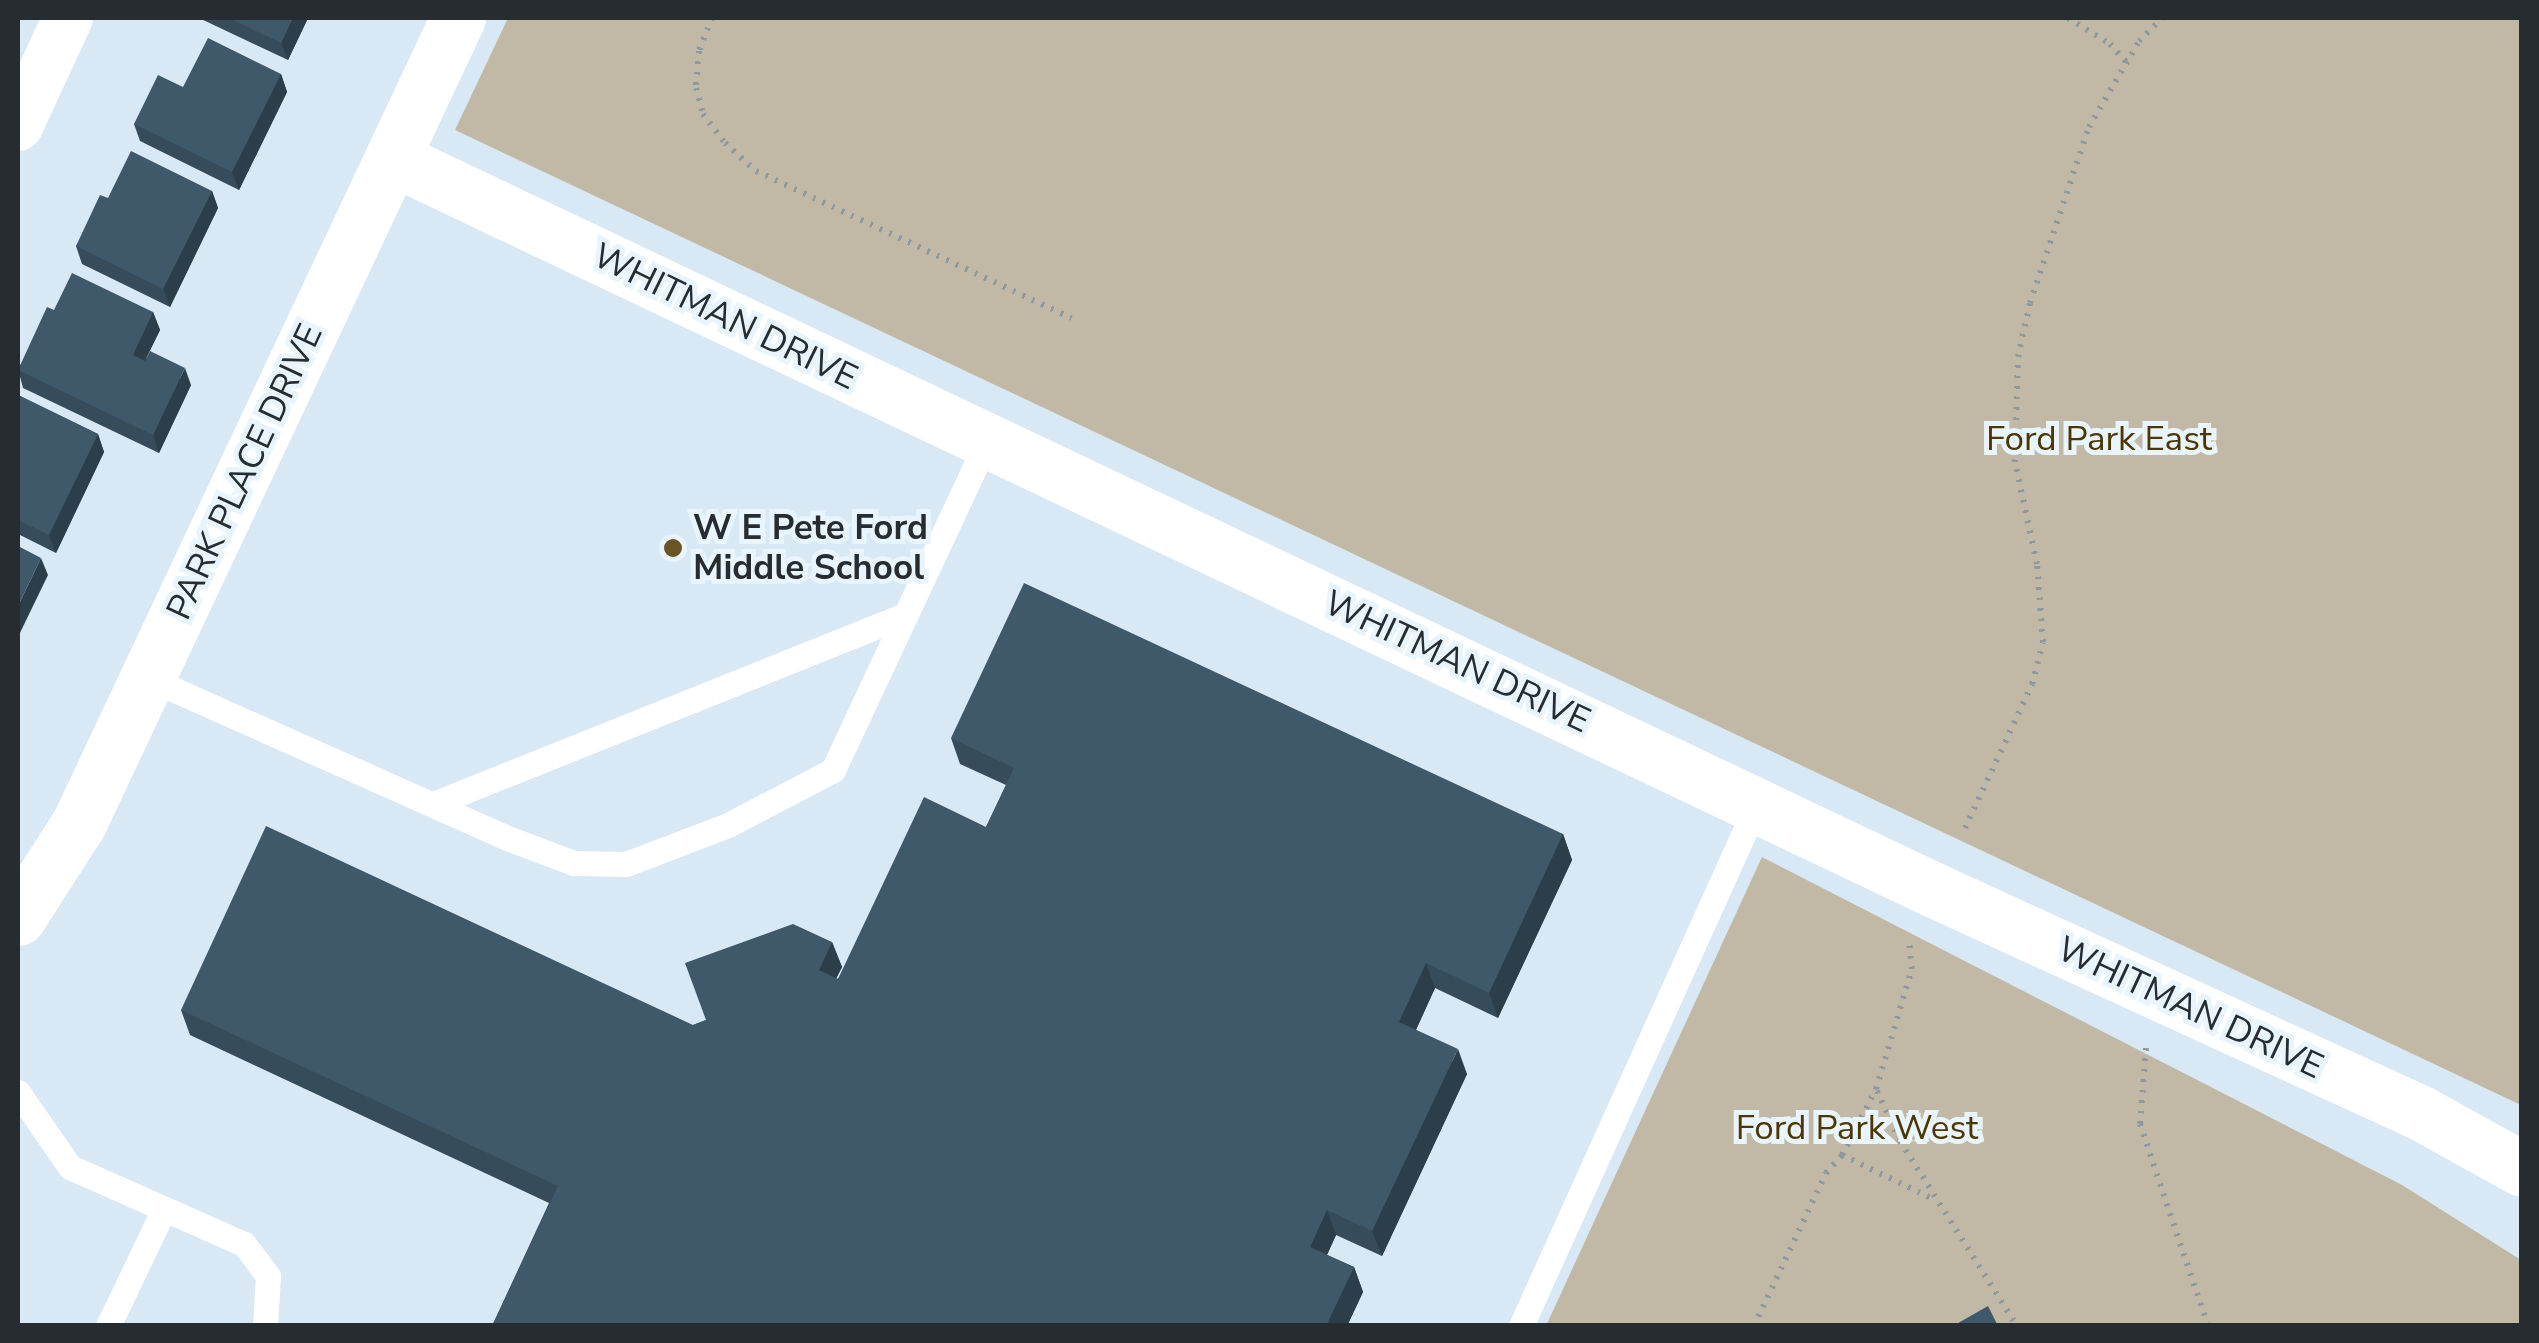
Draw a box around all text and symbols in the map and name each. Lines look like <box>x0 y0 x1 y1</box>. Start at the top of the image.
street label: WHITMAN DRIVE <box>586 235 864 399</box>
street label: PARK PLACE DRIVE <box>158 318 332 626</box>
park label: Ford Park East <box>1986 418 2212 460</box>
place label: W E Pete Ford Middle School <box>693 507 928 589</box>
marker: W E Pete Ford Middle School <box>662 537 684 559</box>
street label: WHITMAN DRIVE <box>1317 582 1597 742</box>
street label: WHITMAN DRIVE <box>2050 928 2330 1088</box>
park label: Ford Park West <box>1736 1107 1978 1149</box>

